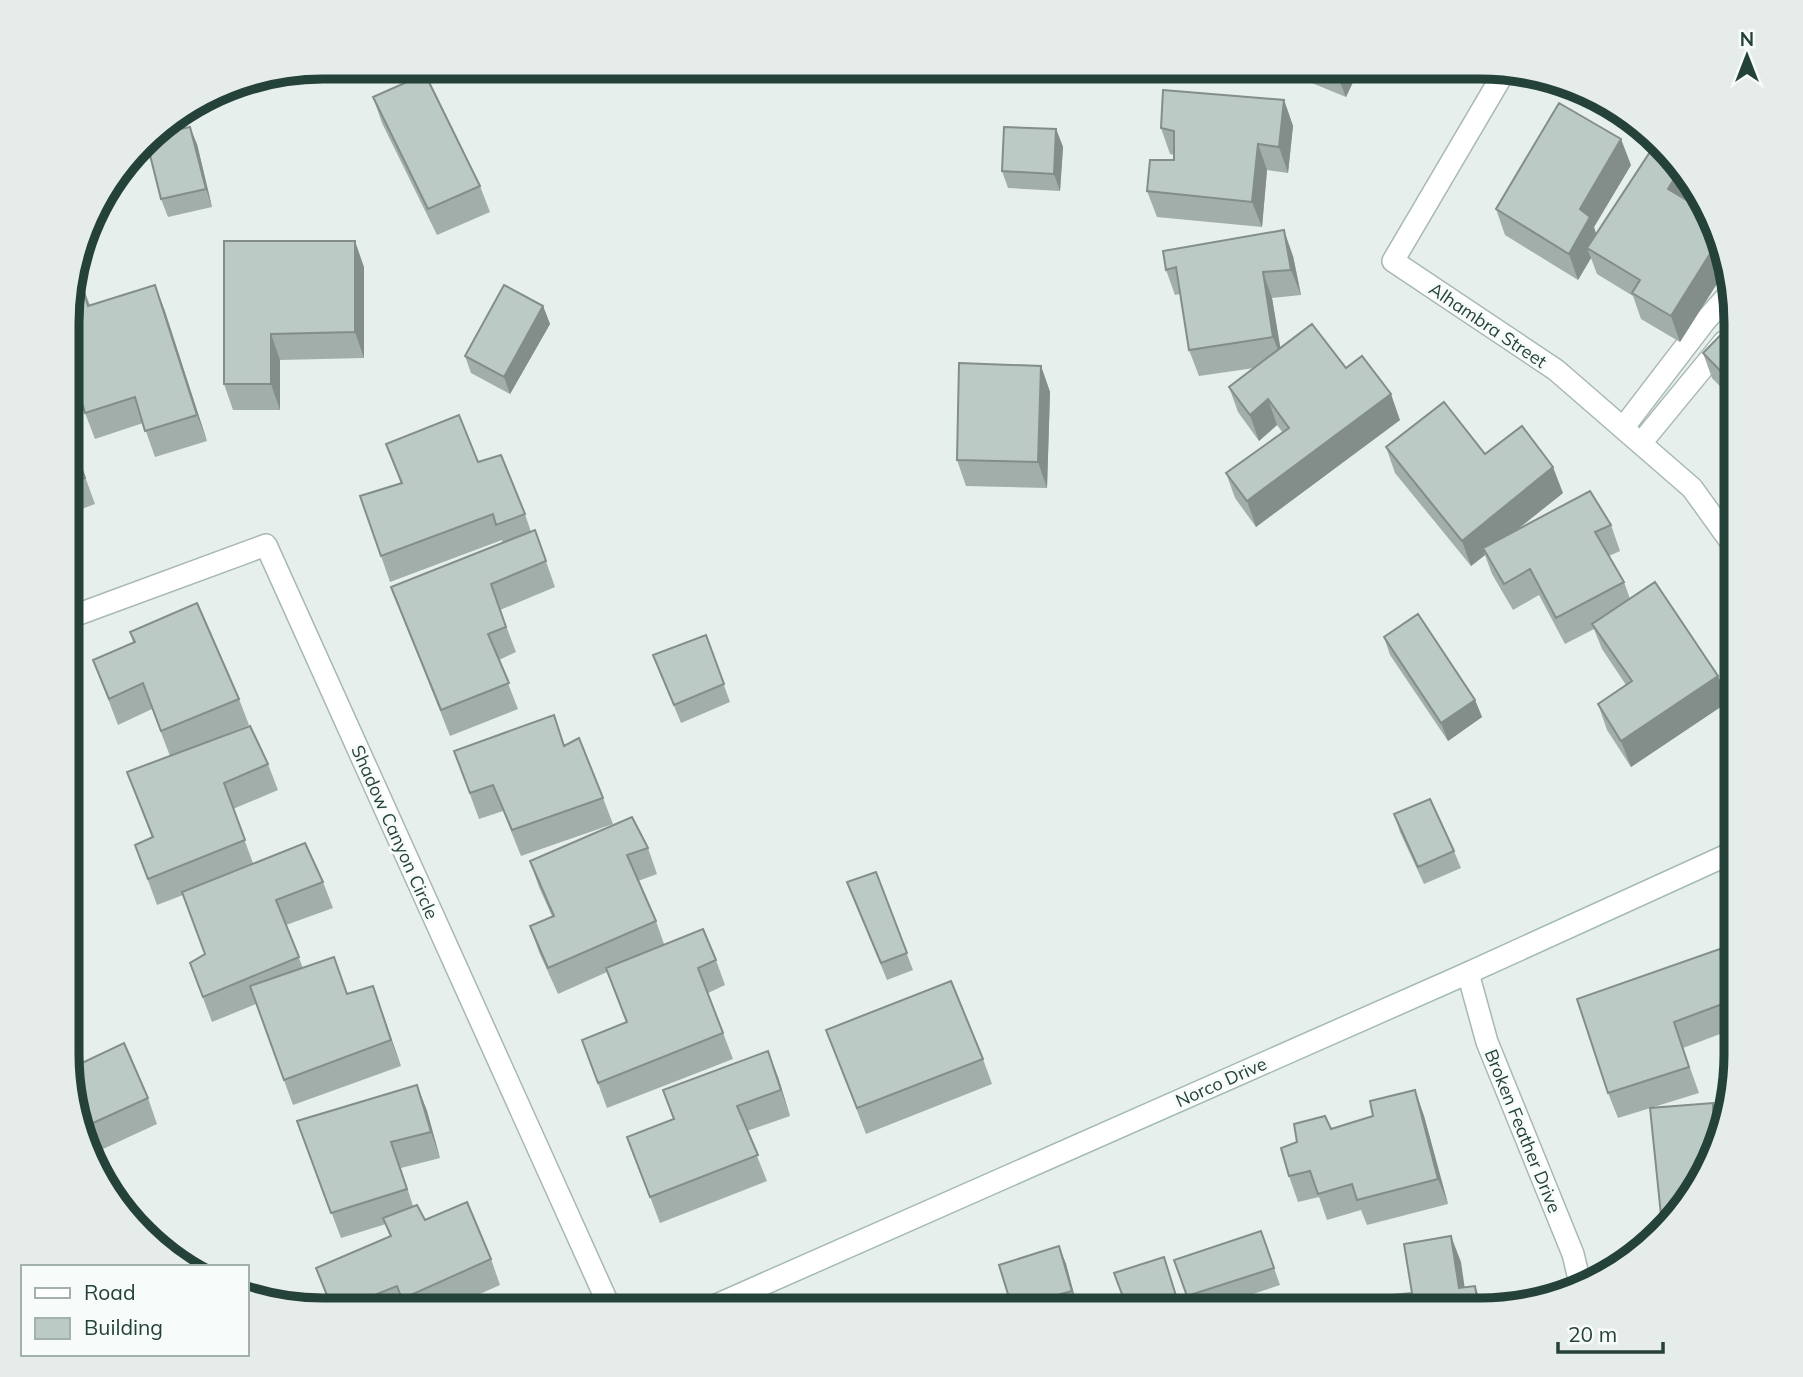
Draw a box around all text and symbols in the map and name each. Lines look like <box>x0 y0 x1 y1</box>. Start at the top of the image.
north arrow <box>1712 21 1782 91</box>
text: N <box>1740 27 1754 51</box>
street label: Alhambra Street <box>1425 277 1551 373</box>
street label: Shadow Canyon Circle <box>346 741 444 923</box>
street label: Broken Feather Drive <box>1480 1046 1566 1216</box>
street label: Norco Drive <box>1172 1052 1270 1112</box>
legend <box>21 1265 248 1356</box>
text: Road <box>84 1279 135 1305</box>
scale bar <box>1558 1310 1663 1354</box>
text: Building <box>84 1314 163 1340</box>
text: 20 m <box>1568 1321 1617 1347</box>

